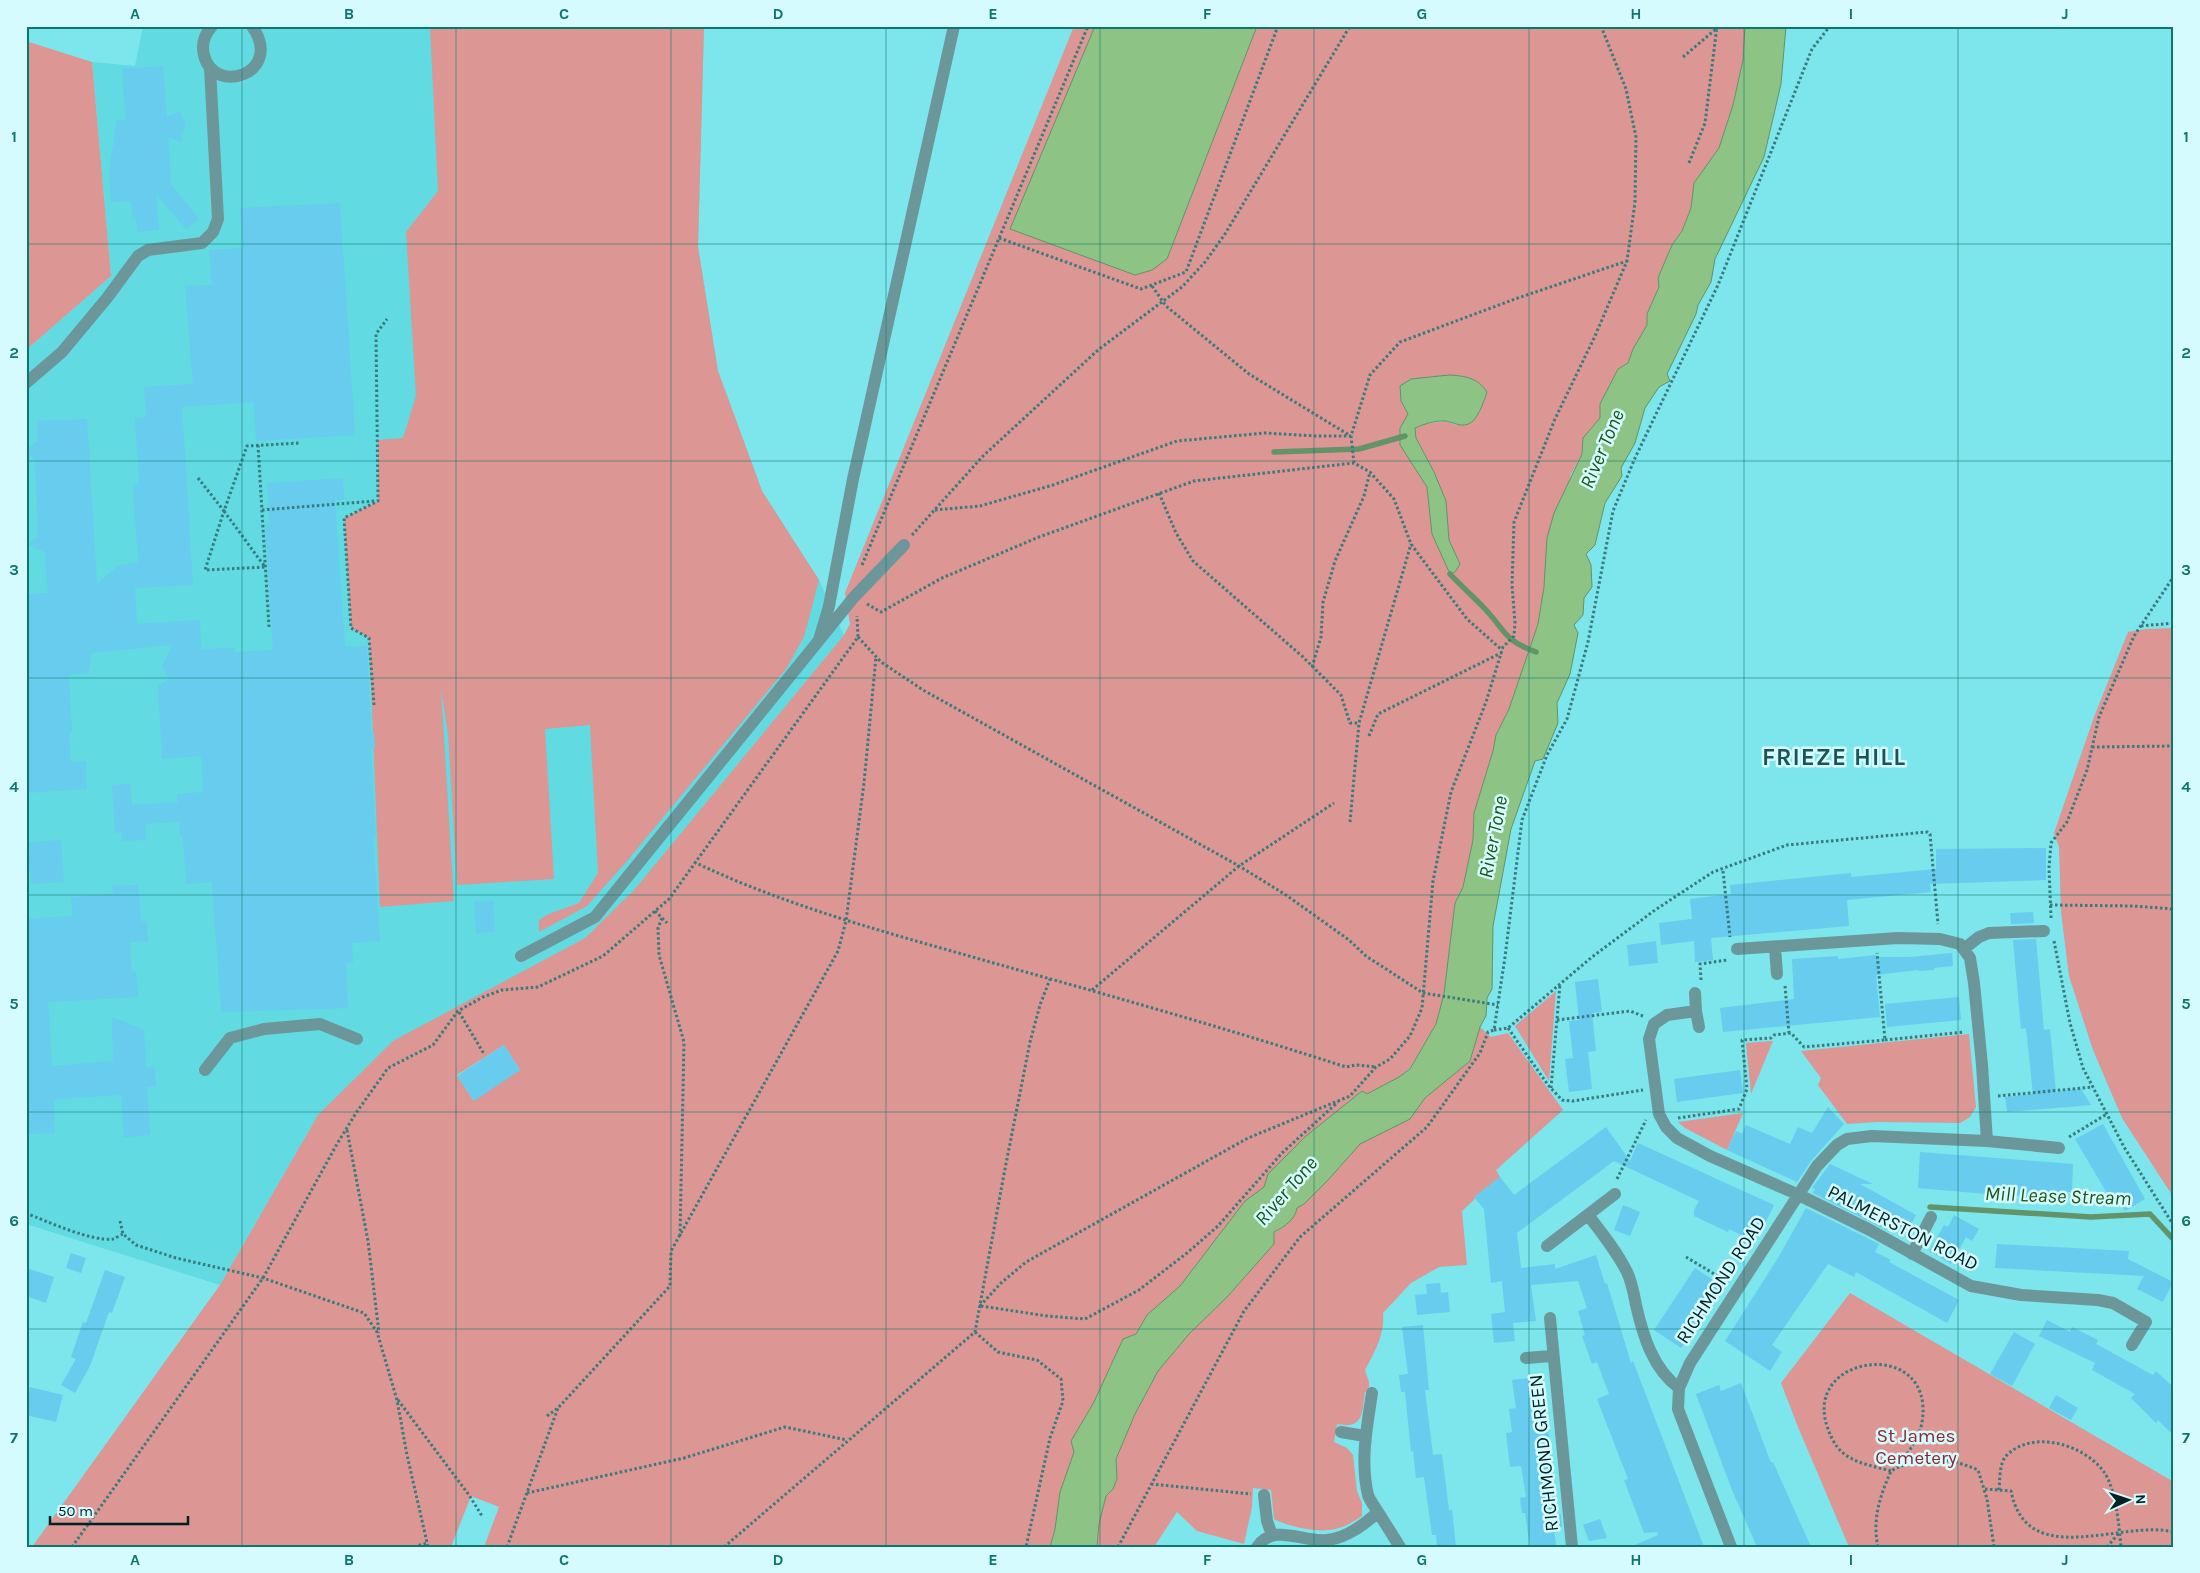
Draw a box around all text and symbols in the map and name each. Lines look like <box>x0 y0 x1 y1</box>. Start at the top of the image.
text: A <box>130 4 140 23</box>
text: B <box>344 4 354 23</box>
text: C <box>559 4 569 23</box>
text: D <box>773 4 784 23</box>
text: E <box>988 4 998 23</box>
text: F <box>1203 4 1212 23</box>
text: G <box>1417 4 1427 23</box>
text: H <box>1630 4 1642 23</box>
text: I <box>1849 4 1853 23</box>
text: J <box>2061 4 2069 23</box>
text: 1 <box>11 127 17 146</box>
text: 1 <box>2183 127 2189 146</box>
text: 2 <box>9 343 19 362</box>
text: 2 <box>2181 343 2191 362</box>
water label: River Tone <box>1575 406 1629 492</box>
text: 3 <box>9 560 19 579</box>
text: 3 <box>2181 560 2191 579</box>
district label: FRIEZE HILL <box>1762 743 1906 771</box>
text: 4 <box>9 777 19 796</box>
text: 4 <box>2181 777 2191 796</box>
water label: River Tone <box>1474 794 1512 880</box>
text: 5 <box>9 994 19 1013</box>
text: 5 <box>2181 994 2191 1013</box>
water label: River Tone <box>1250 1152 1322 1230</box>
street label: PALMERSTON ROAD <box>1824 1180 1982 1276</box>
water label: Mill Lease Stream <box>1984 1182 2132 1210</box>
text: 6 <box>9 1211 19 1230</box>
text: 6 <box>2181 1211 2191 1230</box>
street label: RICHMOND ROAD <box>1672 1212 1770 1348</box>
street label: RICHMOND GREEN <box>1525 1373 1563 1533</box>
park label: St James Cemetery <box>1875 1425 1957 1469</box>
text: 7 <box>10 1428 18 1447</box>
text: 7 <box>2182 1428 2190 1447</box>
north arrow <box>2102 1476 2152 1526</box>
scale bar <box>50 1493 188 1525</box>
text: N <box>2132 1494 2149 1505</box>
text: 50 m <box>58 1502 93 1520</box>
text: A <box>130 1550 140 1569</box>
text: B <box>344 1550 354 1569</box>
text: C <box>559 1550 569 1569</box>
text: D <box>773 1550 784 1569</box>
text: E <box>988 1550 998 1569</box>
text: F <box>1203 1550 1212 1569</box>
text: G <box>1417 1550 1427 1569</box>
text: H <box>1630 1550 1642 1569</box>
text: I <box>1849 1550 1853 1569</box>
text: J <box>2061 1550 2069 1569</box>

